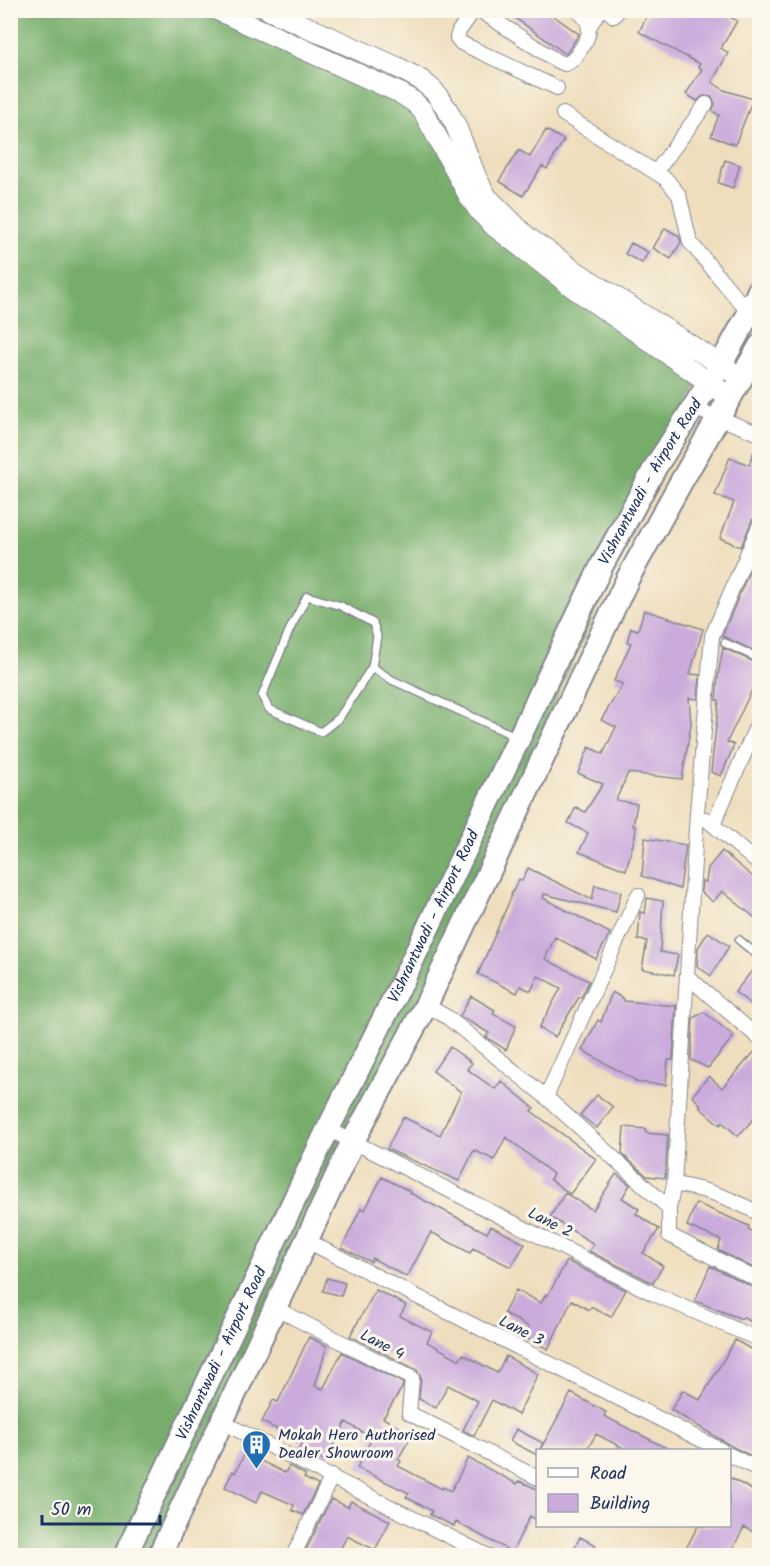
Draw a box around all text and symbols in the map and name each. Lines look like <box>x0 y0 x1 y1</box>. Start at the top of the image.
street label: Vishrantwadi - Airport Road <box>592 393 709 570</box>
street label: Vishrantwadi - Airport Road <box>381 825 486 1007</box>
street label: Lane 2 <box>523 1201 577 1245</box>
street label: Vishrantwadi - Airport Road <box>169 1262 274 1445</box>
street label: Lane 3 <box>494 1309 548 1353</box>
street label: Lane 4 <box>355 1323 409 1367</box>
place label: Mokah Hero Authorised Dealer Showroom <box>278 1423 436 1466</box>
building icon: Mokah Hero Authorised Dealer Showroom <box>241 1428 273 1470</box>
legend <box>536 1449 731 1527</box>
text: Road <box>590 1460 627 1489</box>
scale bar <box>42 1488 160 1526</box>
text: Building <box>590 1490 650 1519</box>
text: 50 m <box>51 1496 91 1525</box>

